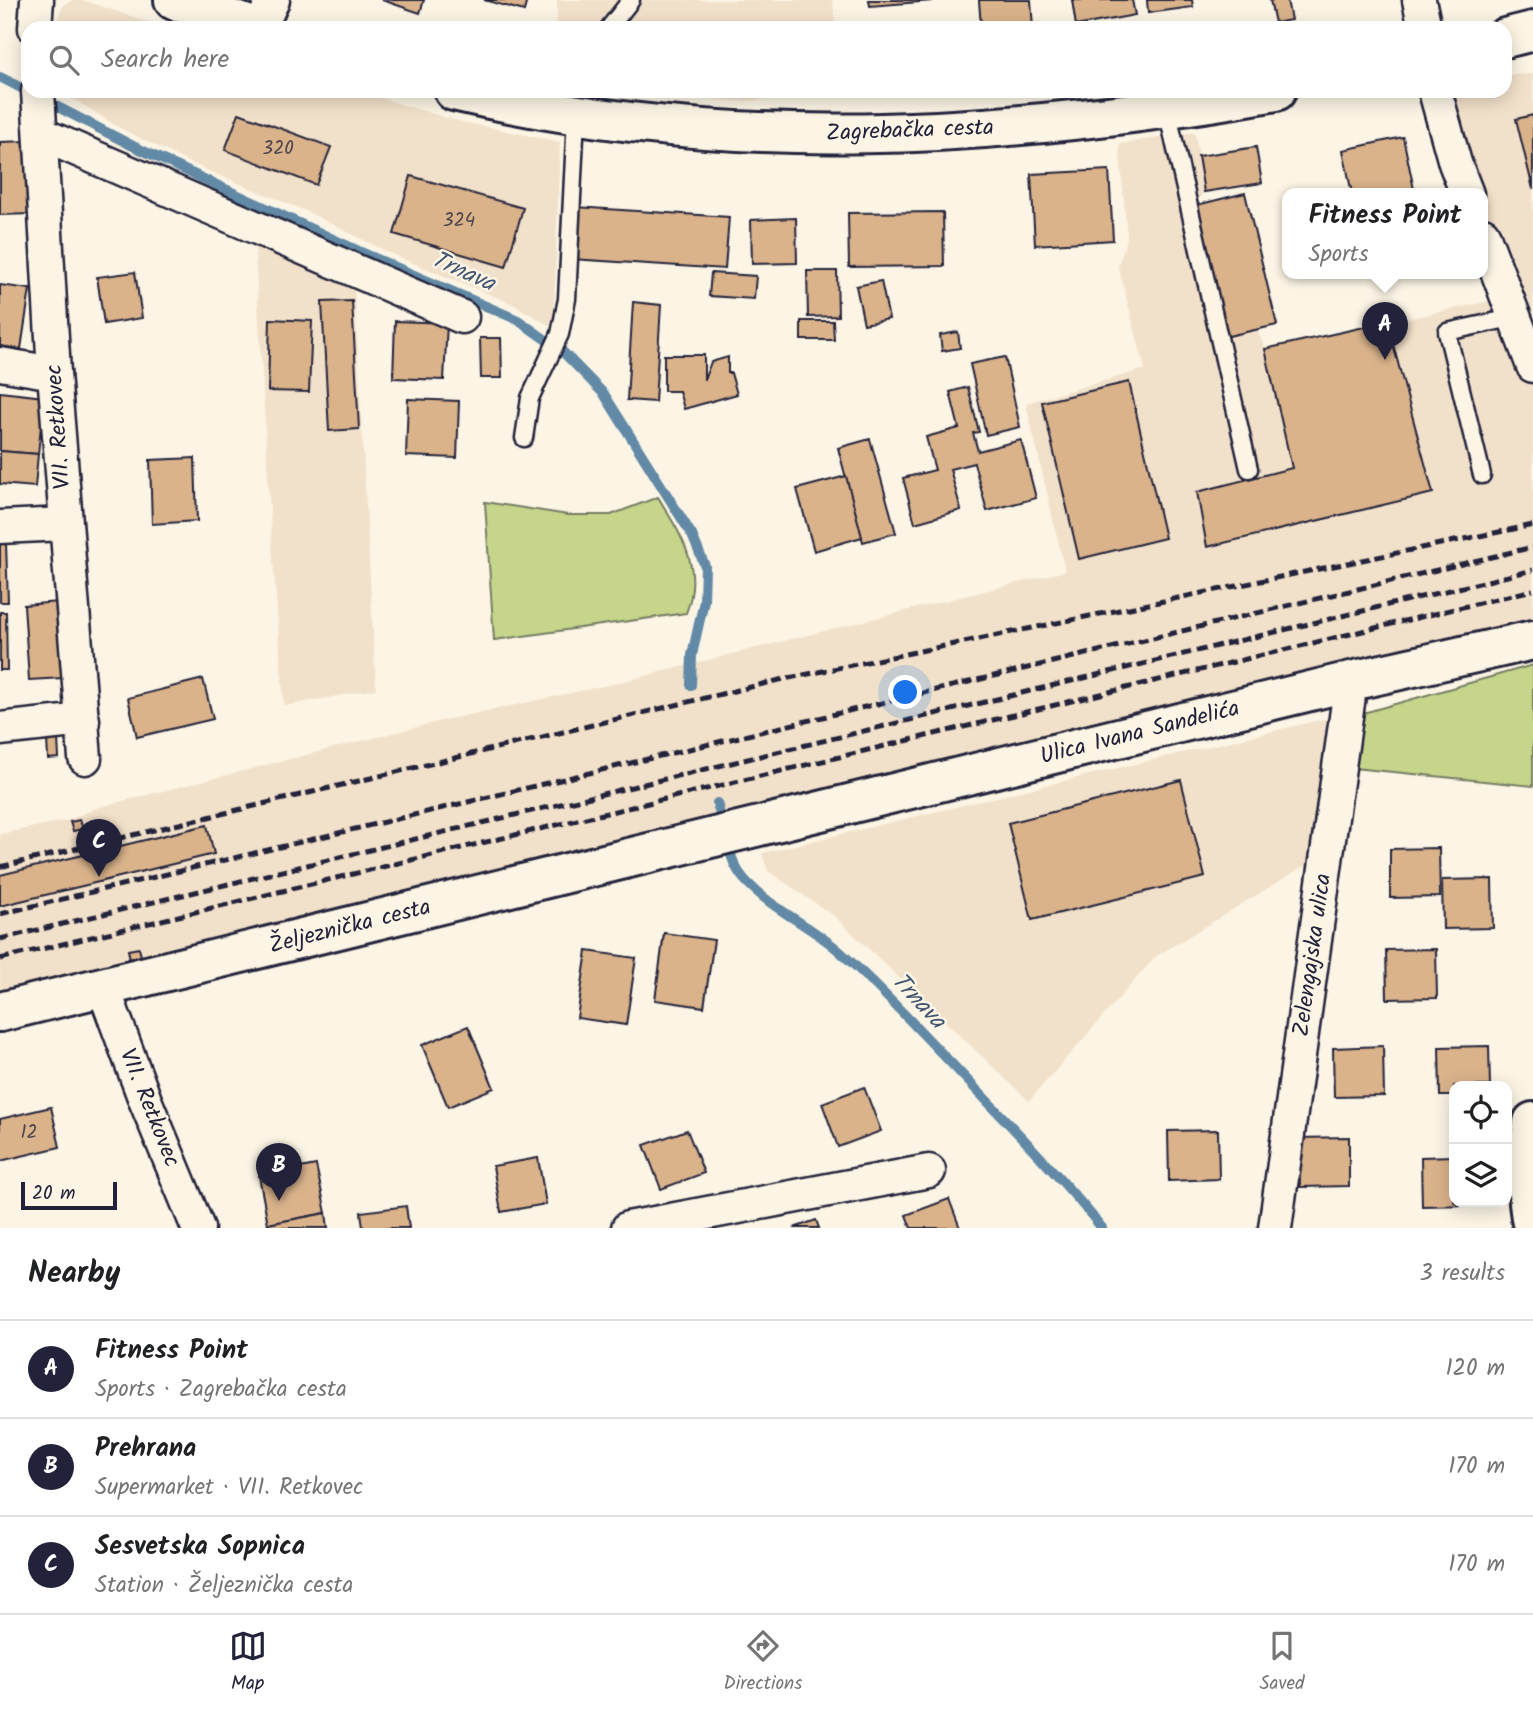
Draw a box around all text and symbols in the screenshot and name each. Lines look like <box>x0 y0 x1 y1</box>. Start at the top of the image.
search box <box>21 21 1512 98</box>
text: Search here <box>101 39 229 81</box>
icon: search <box>45 41 83 79</box>
street label: Zagrebačka cesta <box>825 110 995 152</box>
house number: 320 <box>262 134 294 164</box>
popup <box>1282 188 1488 279</box>
text: Fitness Point <box>1309 195 1461 237</box>
house number: 324 <box>443 206 475 236</box>
text: Sports <box>1309 237 1368 273</box>
water label: Trnava <box>425 241 503 304</box>
pin: A <box>1362 302 1408 360</box>
street label: VII. Retkovec <box>37 363 81 491</box>
your location <box>888 675 922 709</box>
street label: Ulica Ivana Sandelića <box>1037 691 1243 775</box>
pin: C <box>76 819 122 877</box>
street label: Zelengajska ulica <box>1284 871 1342 1039</box>
street label: Željeznička cesta <box>265 890 435 964</box>
water label: Trnava <box>881 963 956 1040</box>
street label: VII. Retkovec <box>109 1043 189 1173</box>
map controls <box>1449 1081 1512 1207</box>
button: locate <box>1449 1081 1512 1144</box>
house number: 12 <box>20 1118 38 1148</box>
pin: B <box>256 1143 302 1201</box>
button: layers <box>1449 1144 1512 1207</box>
scale bar <box>21 1179 117 1211</box>
text: 20 m <box>32 1179 75 1209</box>
text: Nearby <box>28 1250 120 1298</box>
text: 3 results <box>1419 1256 1505 1292</box>
text: Fitness Point <box>95 1330 248 1372</box>
text: A <box>44 1351 58 1387</box>
text: 120 m <box>1445 1351 1505 1387</box>
text: Sports · Zagrebačka cesta <box>95 1372 347 1408</box>
text: Prehrana <box>95 1428 196 1470</box>
text: B <box>44 1449 58 1485</box>
text: 170 m <box>1448 1449 1505 1485</box>
text: Supermarket · VII. Retkovec <box>95 1470 363 1506</box>
text: Sesvetska Sopnica <box>95 1526 305 1568</box>
text: C <box>44 1547 58 1583</box>
text: 170 m <box>1448 1547 1505 1583</box>
text: Station · Željeznička cesta <box>95 1568 353 1604</box>
tab: Map <box>229 1627 267 1699</box>
tab: Directions <box>724 1627 802 1699</box>
tab: Saved <box>1259 1627 1304 1699</box>

